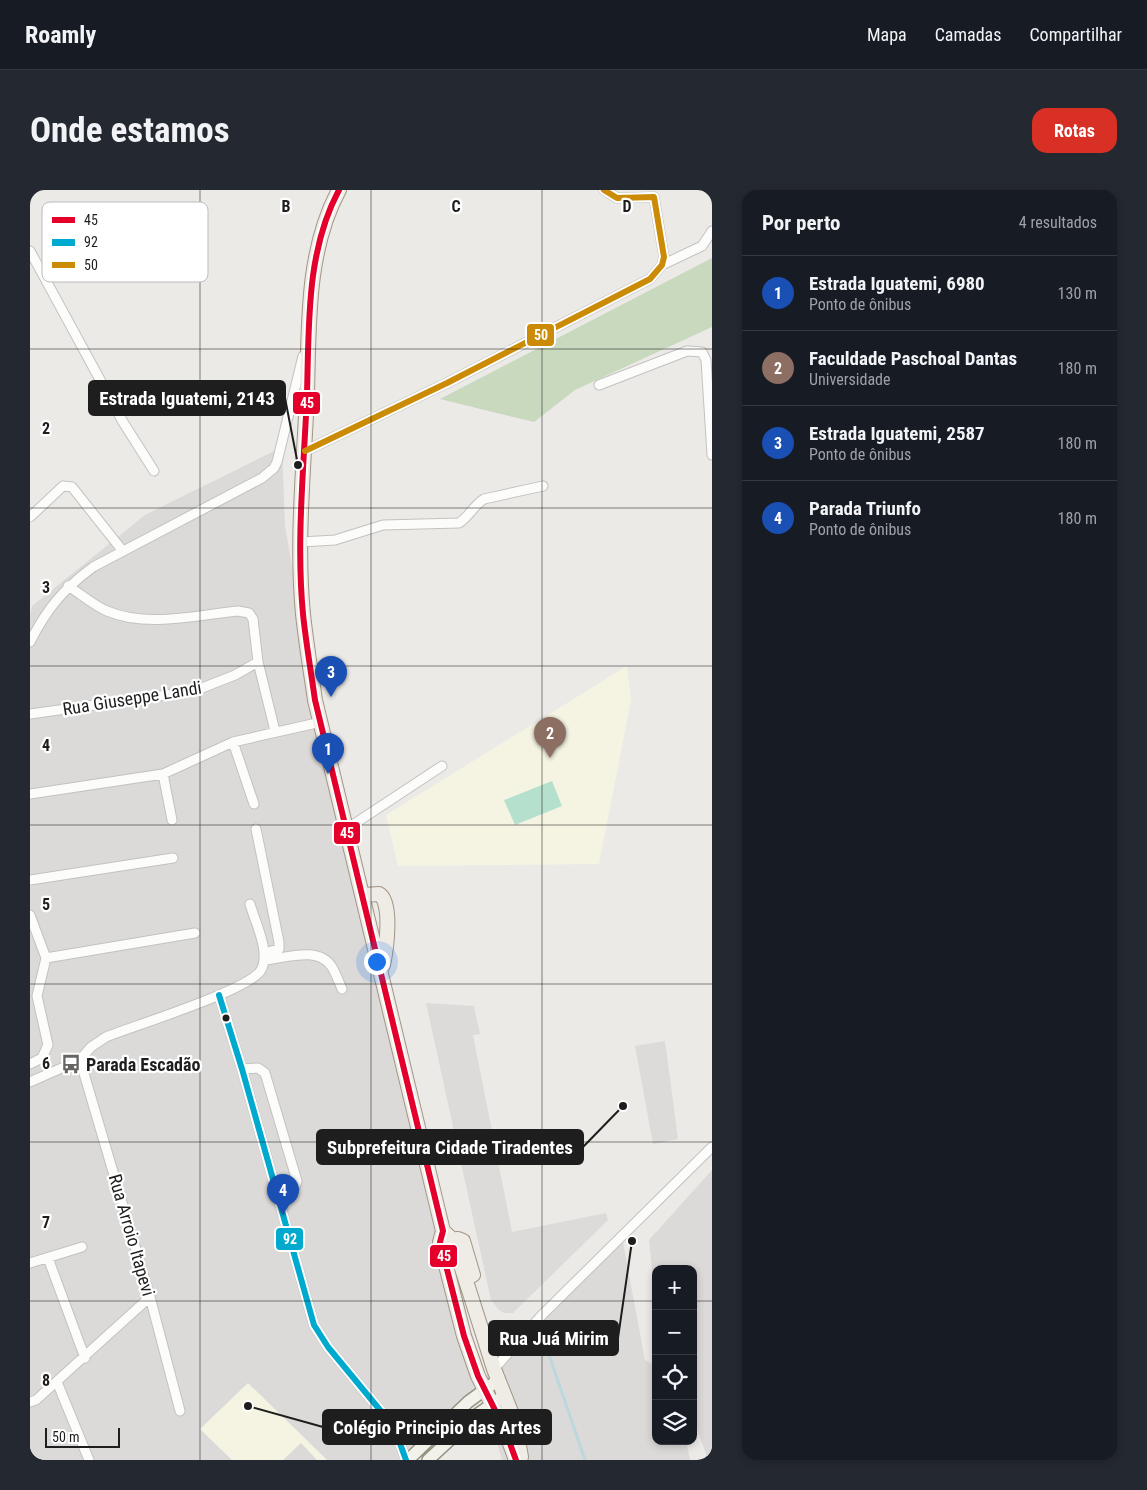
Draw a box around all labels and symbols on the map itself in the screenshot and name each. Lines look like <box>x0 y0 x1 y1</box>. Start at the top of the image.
text: B <box>282 197 291 216</box>
text: C <box>451 197 461 216</box>
text: D <box>622 197 632 216</box>
legend <box>42 202 208 282</box>
text: 45 <box>84 212 98 228</box>
text: 92 <box>84 234 98 250</box>
text: 50 <box>84 257 98 273</box>
line badge: 50 <box>526 323 555 347</box>
text: 50 <box>534 327 548 343</box>
callout: Estrada Iguatemi, 2143 <box>89 381 285 415</box>
text: Estrada Iguatemi, 2143 <box>99 387 275 410</box>
line badge: 45 <box>292 391 321 415</box>
text: 45 <box>300 395 314 411</box>
text: 2 <box>42 419 50 438</box>
text: 3 <box>42 578 50 597</box>
pin: 3 <box>315 656 347 697</box>
street label: Rua Giuseppe Landi <box>61 677 203 719</box>
pin: 2 <box>534 717 566 758</box>
pin: 1 <box>312 733 344 774</box>
text: 4 <box>42 736 50 755</box>
line badge: 45 <box>333 821 361 845</box>
text: 45 <box>340 825 354 841</box>
text: 5 <box>42 895 50 914</box>
your location <box>364 949 390 975</box>
unlabelled marker <box>221 1013 231 1023</box>
bus stop icon: Parada Escadão <box>60 1053 82 1075</box>
text: 6 <box>42 1054 50 1073</box>
place label: Parada Escadão <box>86 1054 201 1075</box>
callout: Subprefeitura Cidade Tiradentes <box>317 1130 583 1164</box>
text: Subprefeitura Cidade Tiradentes <box>327 1136 573 1159</box>
street label: Rua Arroio Itapevi <box>105 1172 159 1298</box>
pin: 4 <box>267 1174 299 1215</box>
text: 7 <box>42 1213 50 1232</box>
line badge: 92 <box>275 1227 304 1251</box>
text: 92 <box>283 1231 297 1247</box>
line badge: 45 <box>429 1244 458 1268</box>
text: 45 <box>437 1248 451 1264</box>
callout: Rua Juá Mirim <box>489 1321 618 1355</box>
text: Rua Juá Mirim <box>499 1327 609 1350</box>
text: 8 <box>42 1371 50 1390</box>
callout: Colégio Principio das Artes <box>323 1410 551 1444</box>
text: Colégio Principio das Artes <box>333 1416 541 1439</box>
scale bar <box>45 1425 120 1448</box>

